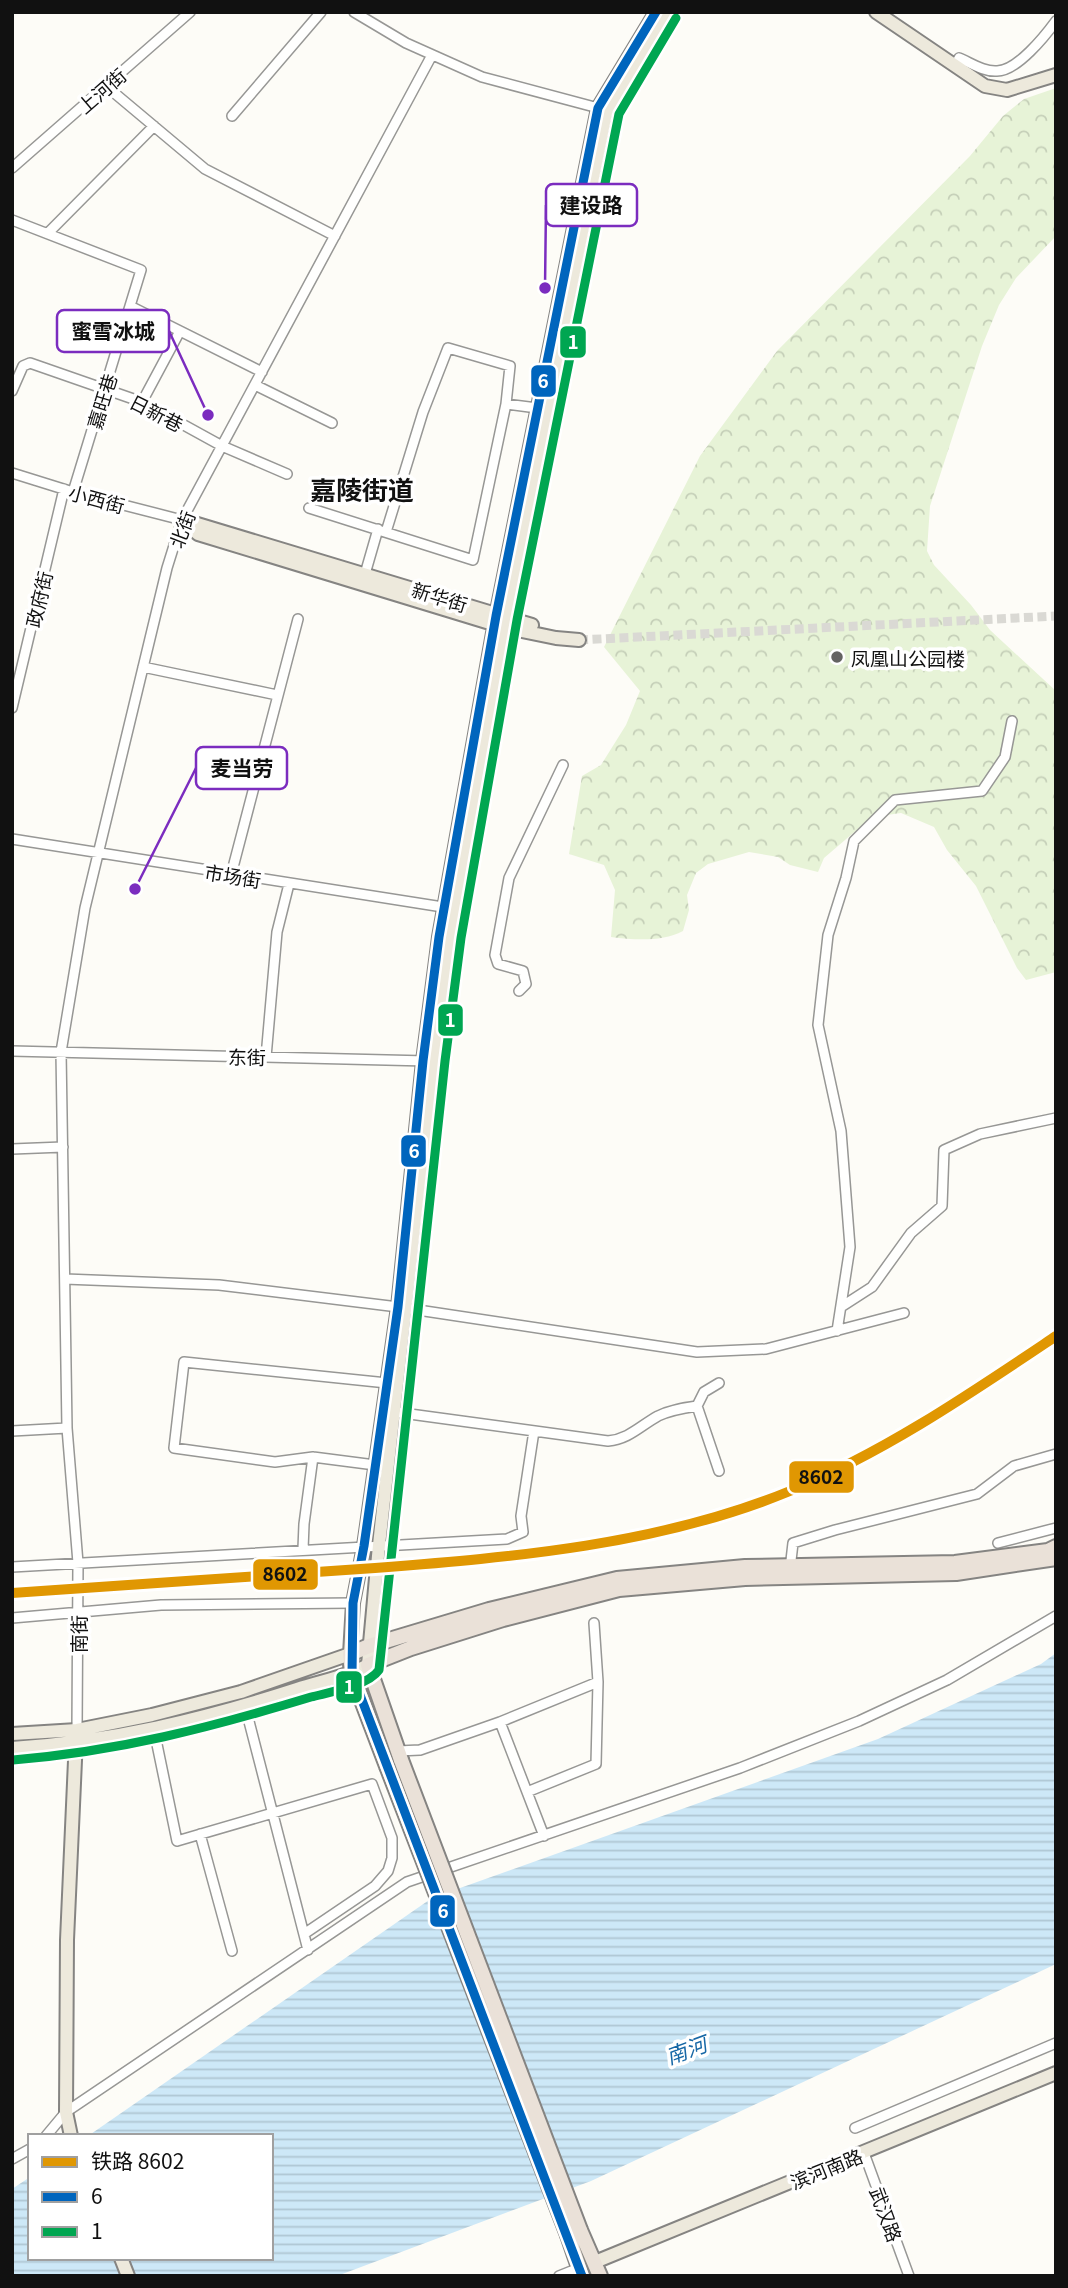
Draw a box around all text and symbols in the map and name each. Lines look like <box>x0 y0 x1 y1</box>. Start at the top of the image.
street label: 上河街 <box>71 61 131 119</box>
callout: 建设路 <box>546 184 637 226</box>
text: 建设路 <box>560 189 623 219</box>
callout: 蜜雪冰城 <box>57 310 169 352</box>
text: 蜜雪冰城 <box>71 315 155 345</box>
line badge: 1 <box>559 325 587 359</box>
text: 1 <box>567 327 579 354</box>
line badge: 6 <box>530 364 557 398</box>
text: 6 <box>537 366 549 393</box>
street label: 嘉旺巷 <box>80 370 122 432</box>
street label: 日新巷 <box>125 387 189 437</box>
district label: 嘉陵街道 <box>310 470 414 507</box>
street label: 小西街 <box>66 478 128 518</box>
street label: 北街 <box>162 506 200 552</box>
street label: 政府街 <box>18 568 58 630</box>
street label: 新华街 <box>409 575 471 617</box>
place label: 凤凰山公园楼 <box>851 644 965 671</box>
marker: 凤凰山公园楼 <box>829 649 845 665</box>
callout: 麦当劳 <box>196 747 287 789</box>
text: 麦当劳 <box>211 752 274 782</box>
street label: 市场街 <box>203 857 263 893</box>
line badge: 1 <box>437 1003 464 1037</box>
text: 1 <box>444 1005 456 1032</box>
street label: 东街 <box>228 1042 266 1070</box>
line badge: 6 <box>400 1134 427 1168</box>
text: 6 <box>408 1136 420 1163</box>
line badge: 8602 <box>788 1460 855 1494</box>
text: 8602 <box>799 1462 843 1489</box>
line badge: 8602 <box>252 1558 319 1591</box>
text: 8602 <box>263 1559 307 1586</box>
street label: 南街 <box>64 1615 91 1653</box>
line badge: 1 <box>335 1670 363 1704</box>
text: 1 <box>343 1672 355 1699</box>
line badge: 6 <box>429 1894 456 1928</box>
text: 6 <box>437 1896 449 1923</box>
water label: 南河 <box>661 2026 715 2070</box>
legend <box>28 2134 273 2260</box>
street label: 滨河南路 <box>786 2141 866 2195</box>
text: 铁路 8602 <box>91 2145 184 2175</box>
text: 6 <box>91 2180 103 2210</box>
street label: 武汉路 <box>865 2183 909 2245</box>
text: 1 <box>91 2215 103 2245</box>

